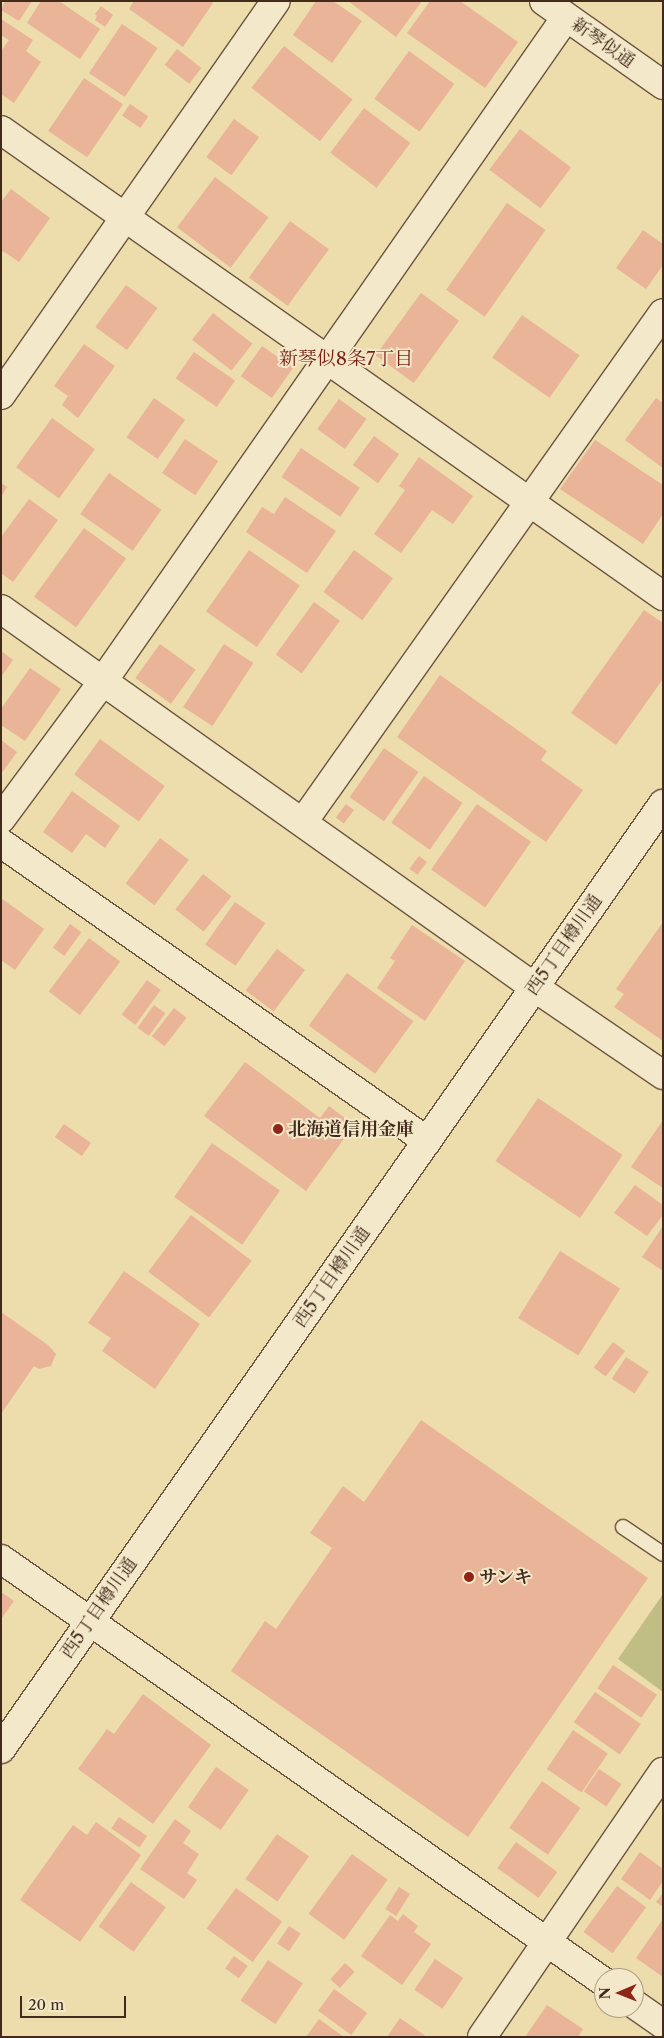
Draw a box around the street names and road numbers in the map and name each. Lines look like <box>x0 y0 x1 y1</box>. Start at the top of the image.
street label: 新琴似通 <box>567 14 639 72</box>
street label: 西5丁目樽川通 <box>521 891 607 999</box>
street label: 西5丁目樽川通 <box>289 1223 375 1331</box>
street label: 西5丁目樽川通 <box>56 1554 142 1662</box>

